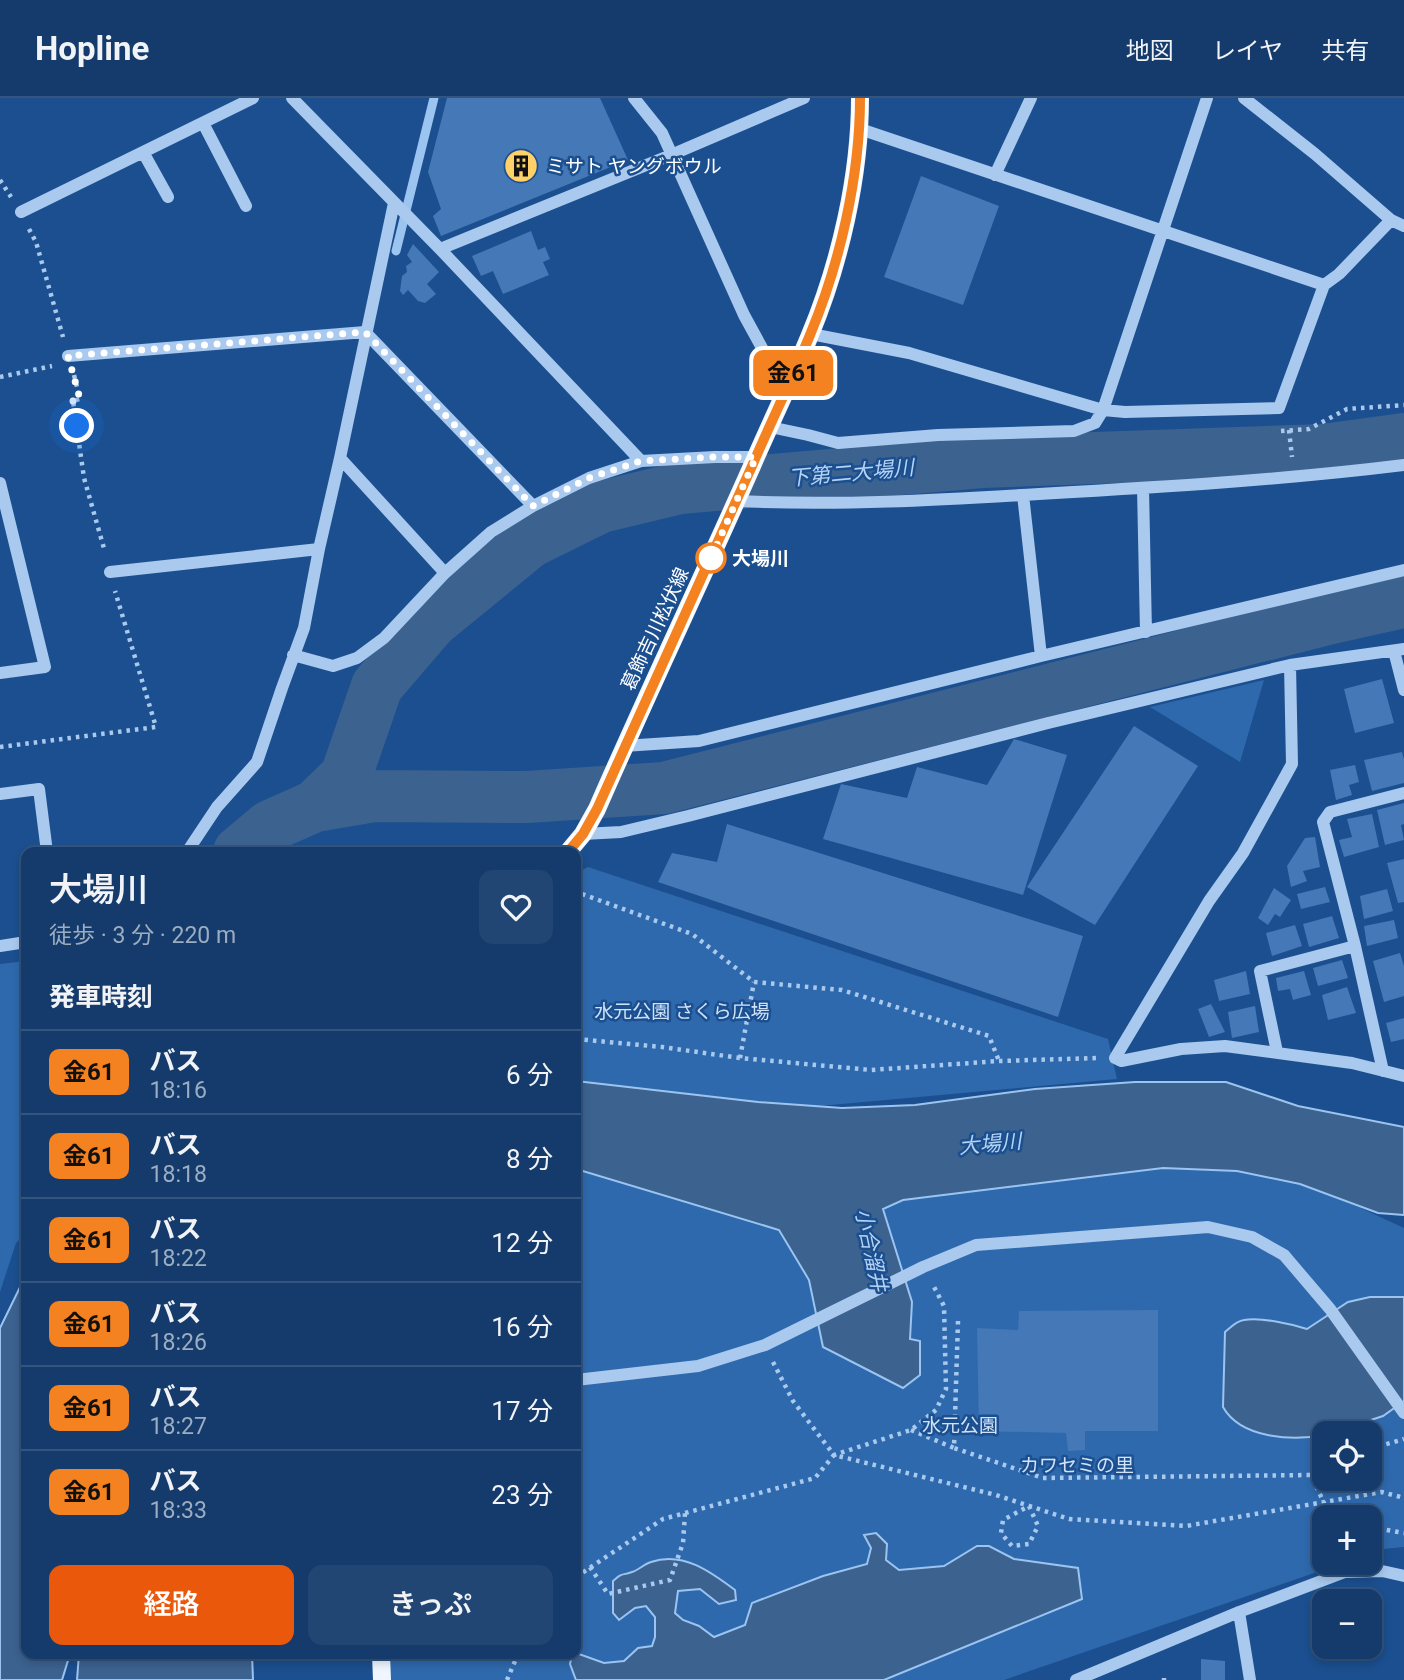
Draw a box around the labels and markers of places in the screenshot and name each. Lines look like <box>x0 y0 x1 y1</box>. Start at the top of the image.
building icon: ミサト ヤングボウル <box>502 147 540 185</box>
place label: ミサト ヤングボウル <box>546 155 722 178</box>
marker: 大場川 <box>696 543 726 573</box>
place label: 大場川 <box>732 547 789 570</box>

